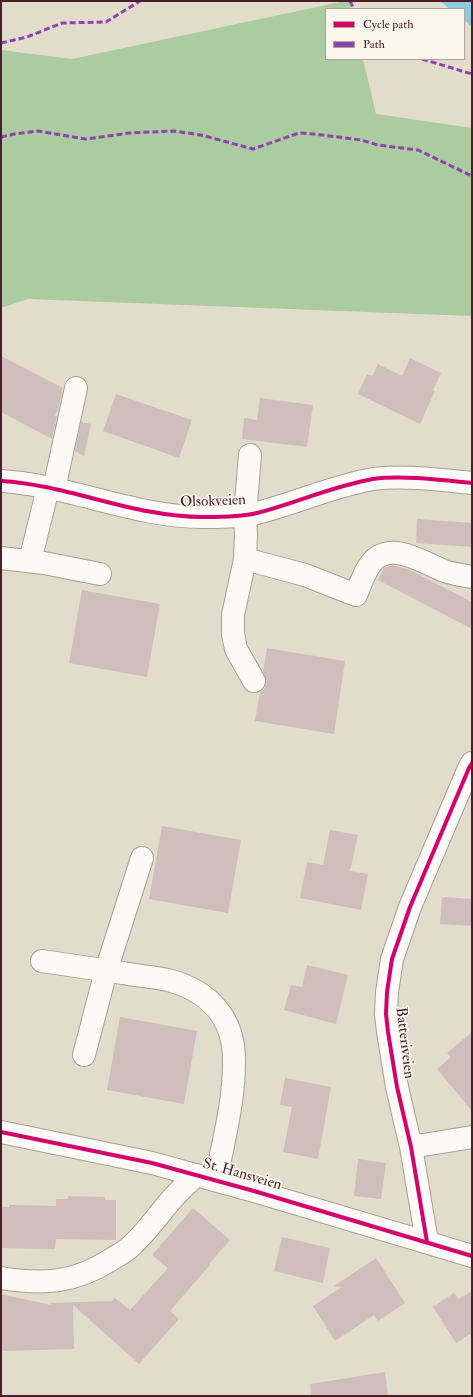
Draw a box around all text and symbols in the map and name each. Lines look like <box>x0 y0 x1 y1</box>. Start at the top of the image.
legend <box>325 8 465 60</box>
text: Cycle path <box>363 17 413 32</box>
text: Path <box>363 37 385 52</box>
street label: Olsokveien <box>180 492 246 512</box>
street label: Batteriveien <box>391 1006 417 1080</box>
street label: St. Hansveien <box>201 1155 283 1195</box>

